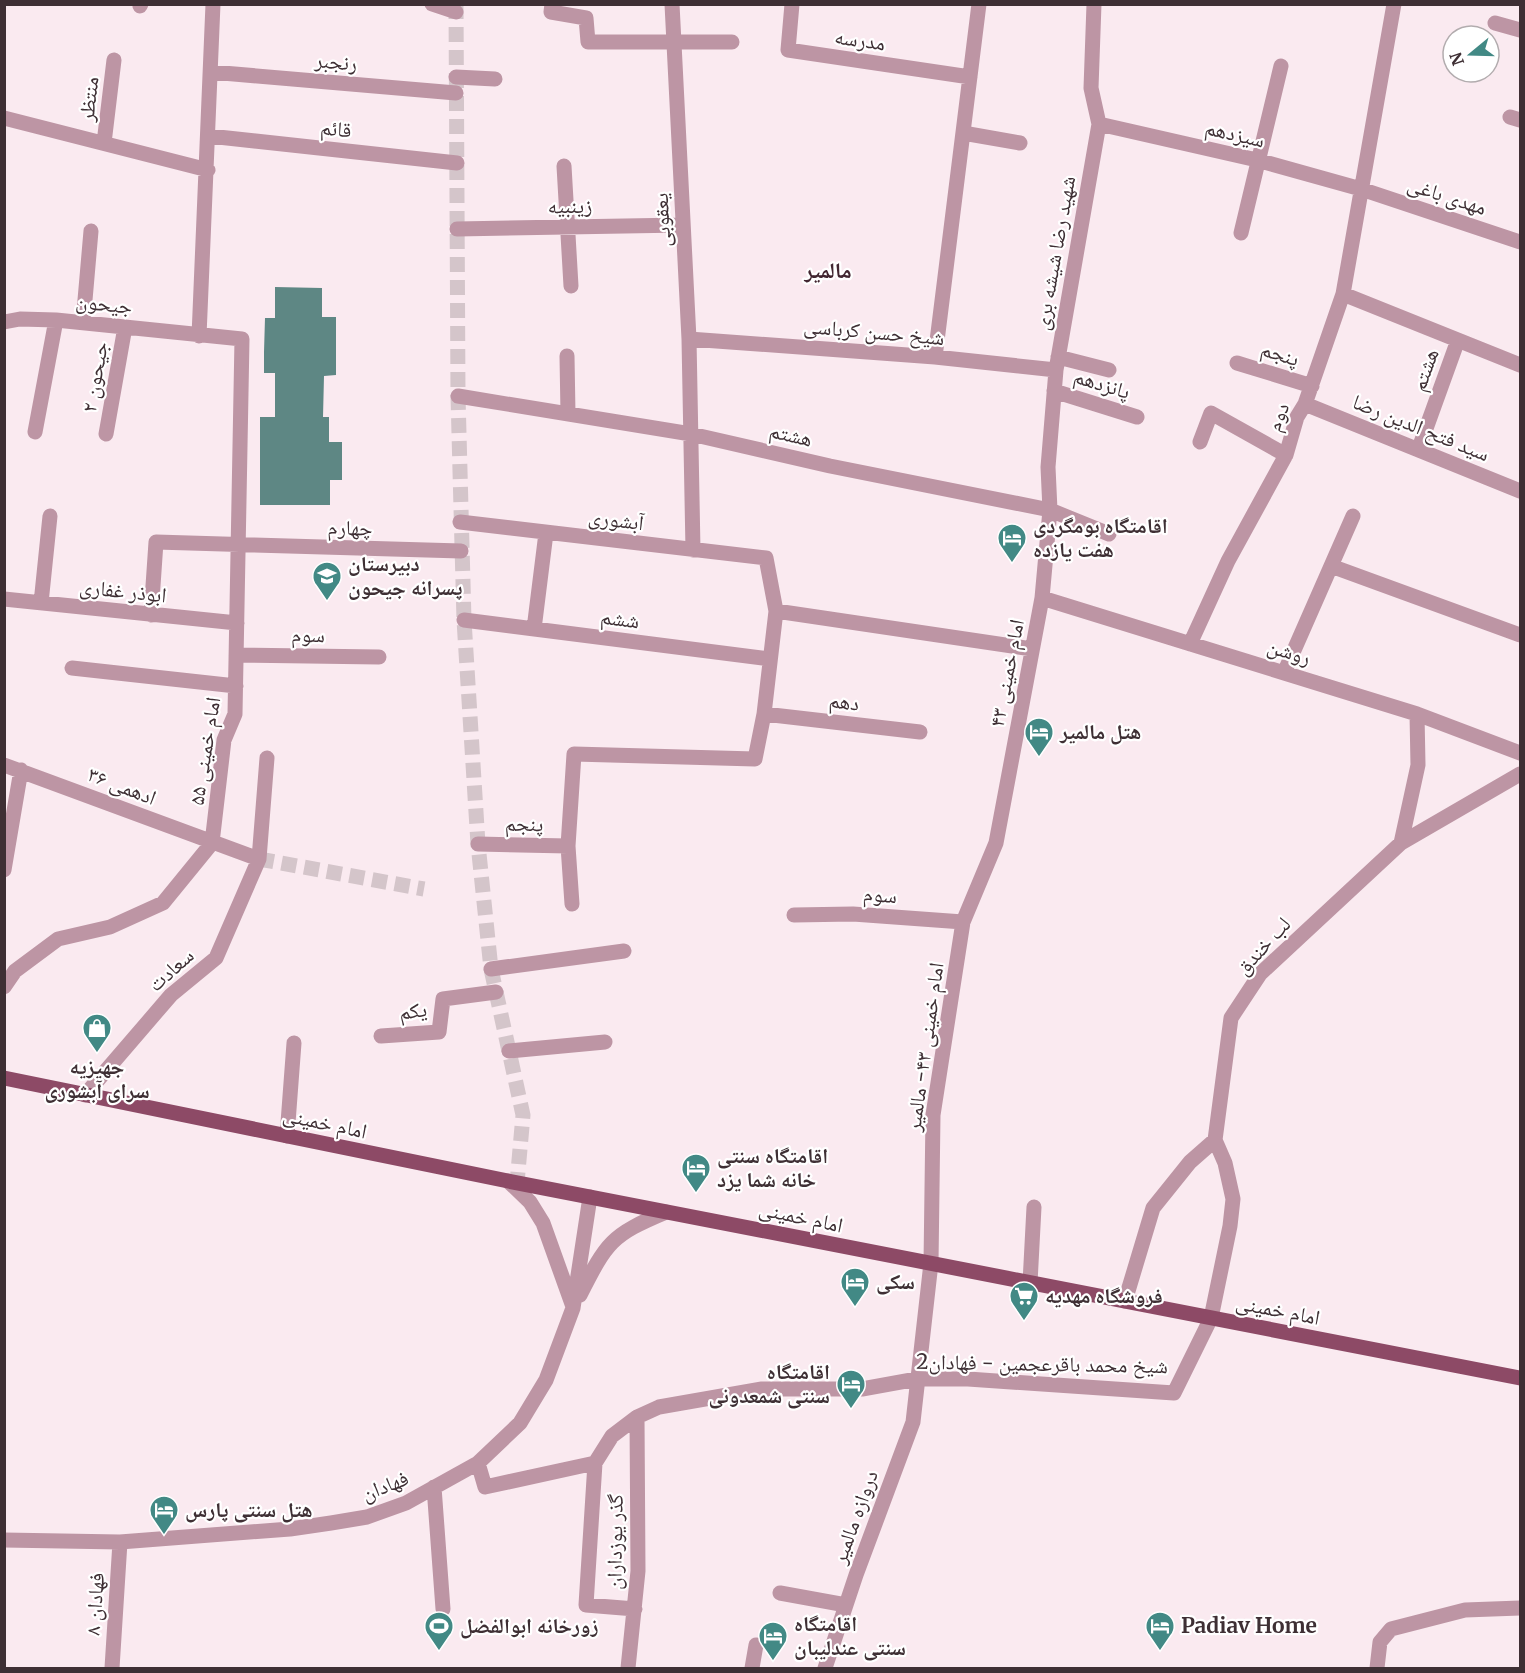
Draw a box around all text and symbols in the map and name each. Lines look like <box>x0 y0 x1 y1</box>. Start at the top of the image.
street label: مدرسه <box>833 23 887 56</box>
north arrow <box>1441 24 1501 84</box>
street label: رنجبر <box>313 46 358 77</box>
text: N <box>1445 49 1468 68</box>
street label: منتظر <box>72 75 105 124</box>
street label: قائم <box>319 113 353 145</box>
street label: سیزدهم <box>1202 114 1268 154</box>
street label: مهدی باغی <box>1404 170 1490 221</box>
street label: شهید رضا شیشه بری <box>1028 174 1081 332</box>
street label: زینبیه <box>547 192 593 219</box>
street label: یعقوبی <box>647 192 676 248</box>
district label: مالمیر <box>803 256 852 284</box>
street label: جیحون <box>74 287 134 320</box>
street label: شیخ حسن کرباسی <box>802 312 946 351</box>
street label: پنجم <box>1258 335 1302 373</box>
street label: جیحون ۲ <box>75 339 114 414</box>
street label: هشتم <box>1404 345 1446 395</box>
street label: پانزدهم <box>1071 362 1133 406</box>
street label: سید فتح الدین رضا <box>1349 388 1494 467</box>
street label: دوم <box>1260 399 1296 435</box>
street label: هشتم <box>767 416 815 454</box>
street label: آبشوری <box>587 503 646 536</box>
place label: اقامتگاه بومگردی هفت یازده <box>1033 512 1168 563</box>
street label: چهارم <box>327 514 373 542</box>
hotel icon: اقامتگاه بومگردی هفت یازده <box>996 522 1028 564</box>
place label: دبیرستان پسرانه جیحون <box>348 550 463 601</box>
school or university icon: دبیرستان پسرانه جیحون <box>311 560 343 602</box>
street label: ابوذر غفاری <box>78 573 168 609</box>
street label: ششم <box>599 603 641 635</box>
street label: امام خمینی ۴۳ <box>983 617 1031 729</box>
street label: سوم <box>291 621 325 649</box>
street label: روشن <box>1264 632 1314 671</box>
street label: دهم <box>827 686 861 718</box>
street label: امام خمینی ۵۵ <box>183 695 227 807</box>
hotel icon: هتل مالمير <box>1023 716 1055 758</box>
place label: هتل مالمير <box>1059 718 1141 745</box>
street label: ادهمی ۳۶ <box>84 760 160 811</box>
street label: پنجم <box>505 810 543 838</box>
street label: سوم <box>862 880 898 910</box>
street label: لب خندق <box>1229 911 1296 980</box>
street label: سعادت <box>142 942 199 997</box>
street label: امام خمینی ۴۳- مالمیر <box>899 961 951 1134</box>
street label: یکم <box>397 995 429 1027</box>
shop icon: جهیزیه سرای آبشوری <box>81 1012 113 1054</box>
place label: جهیزیه سرای آبشوری <box>44 1053 150 1104</box>
street label: امام خمینی <box>280 1100 370 1146</box>
place label: اقامتگاه سنتی خانه شما یزد <box>717 1142 828 1193</box>
hotel icon: اقامتگاه سنتی خانه شما یزد <box>680 1152 712 1194</box>
street label: امام خمینی <box>756 1194 846 1240</box>
hotel icon: سکی <box>839 1266 871 1308</box>
place label: سکی <box>876 1268 915 1295</box>
supermarket icon: فروشگاه مهدیه <box>1008 1280 1040 1322</box>
place label: فروشگاه مهدیه <box>1045 1282 1163 1309</box>
street label: امام خمینی <box>1233 1288 1323 1332</box>
street label: شیخ محمد باقرعجمین - فهادان2 <box>916 1348 1168 1379</box>
place label: اقامتگاه سنتی شمعدونی <box>708 1358 830 1409</box>
hotel icon: اقامتگاه سنتی شمعدونی <box>835 1368 867 1410</box>
street label: فهادان <box>358 1464 412 1507</box>
street label: دروازه مالمیر <box>825 1466 884 1568</box>
street label: گذر يوزداران <box>600 1493 629 1590</box>
hotel icon: هتل سنتی پارس <box>148 1494 180 1536</box>
place label: هتل سنتی پارس <box>185 1496 313 1523</box>
street label: فهادان ۸ <box>79 1572 110 1636</box>
sports icon: زورخانه ابوالفضل <box>423 1610 455 1652</box>
place label: اقامتگاه سنتی عندلیبان <box>794 1610 906 1661</box>
hotel icon: Padiav Home <box>1144 1610 1176 1652</box>
place label: زورخانه ابوالفضل <box>460 1612 598 1639</box>
place label: Padiav Home <box>1181 1612 1317 1639</box>
hotel icon: اقامتگاه سنتی عندلیبان <box>757 1620 789 1662</box>

